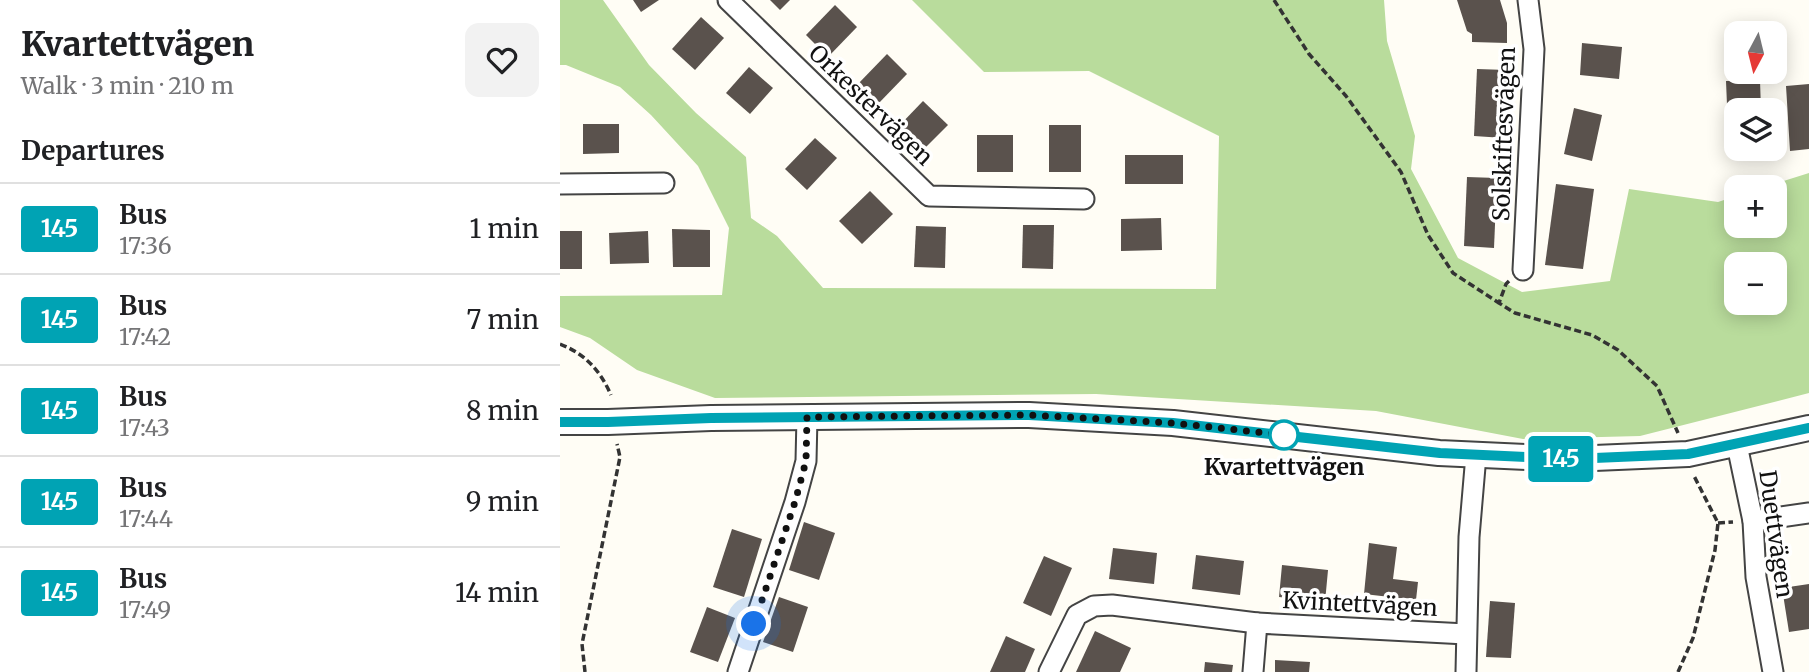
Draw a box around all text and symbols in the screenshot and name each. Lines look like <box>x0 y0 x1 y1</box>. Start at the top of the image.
north arrow <box>1724 21 1787 84</box>
map controls <box>1724 21 1787 315</box>
button: heart <box>465 23 539 97</box>
text: Kvartettvägen <box>21 24 254 65</box>
street label: Orkestervägen <box>803 38 940 171</box>
street label: Solskiftesvägen <box>1486 46 1521 222</box>
text: Walk · 3 min · 210 m <box>21 71 234 100</box>
button: layers <box>1724 98 1787 161</box>
text: Departures <box>21 134 165 167</box>
button: + <box>1724 175 1787 238</box>
text: Bus <box>119 198 167 231</box>
text: 1 min <box>470 212 539 245</box>
text: 145 <box>41 213 78 244</box>
text: 17:36 <box>119 231 172 260</box>
button: − <box>1724 252 1787 315</box>
text: Bus <box>119 289 167 322</box>
text: 7 min <box>467 303 539 336</box>
text: 145 <box>41 304 78 335</box>
text: 17:42 <box>119 322 171 351</box>
text: Bus <box>119 380 167 413</box>
text: 8 min <box>466 394 539 427</box>
text: 145 <box>41 395 78 426</box>
text: 17:43 <box>119 413 170 442</box>
marker: Kvartettvägen <box>1269 420 1299 450</box>
line badge: 145 <box>1521 436 1601 482</box>
text: 145 <box>1542 443 1580 474</box>
place label: Kvartettvägen <box>1204 452 1365 481</box>
street label: Duettvägen <box>1753 468 1800 600</box>
text: Bus <box>119 471 167 504</box>
text: 9 min <box>466 485 539 518</box>
text: 145 <box>41 486 78 517</box>
text: 17:44 <box>119 504 173 533</box>
text: Bus <box>119 562 167 595</box>
text: 14 min <box>455 576 539 609</box>
text: 145 <box>41 577 78 608</box>
street label: Kvintettvägen <box>1282 585 1438 622</box>
text: 17:49 <box>119 595 171 624</box>
your location <box>736 606 771 641</box>

